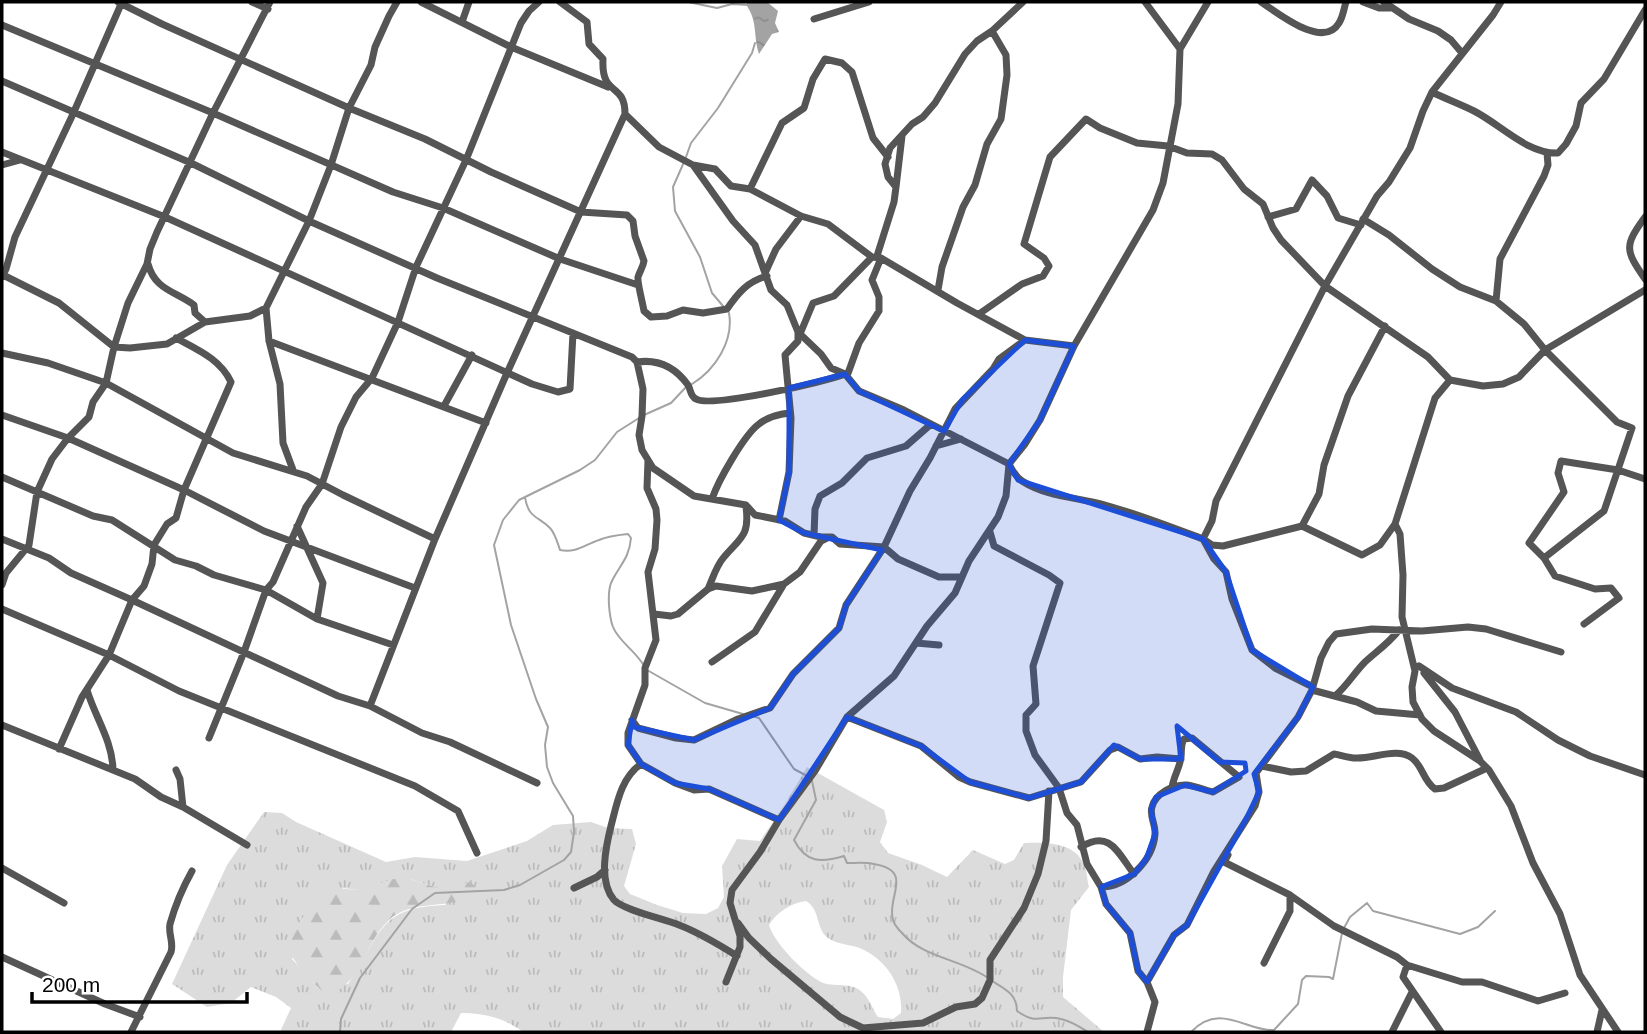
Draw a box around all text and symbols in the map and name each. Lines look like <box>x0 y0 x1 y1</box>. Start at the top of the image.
scale bar <box>32 960 247 1004</box>
text: 200 m <box>42 973 100 996</box>

